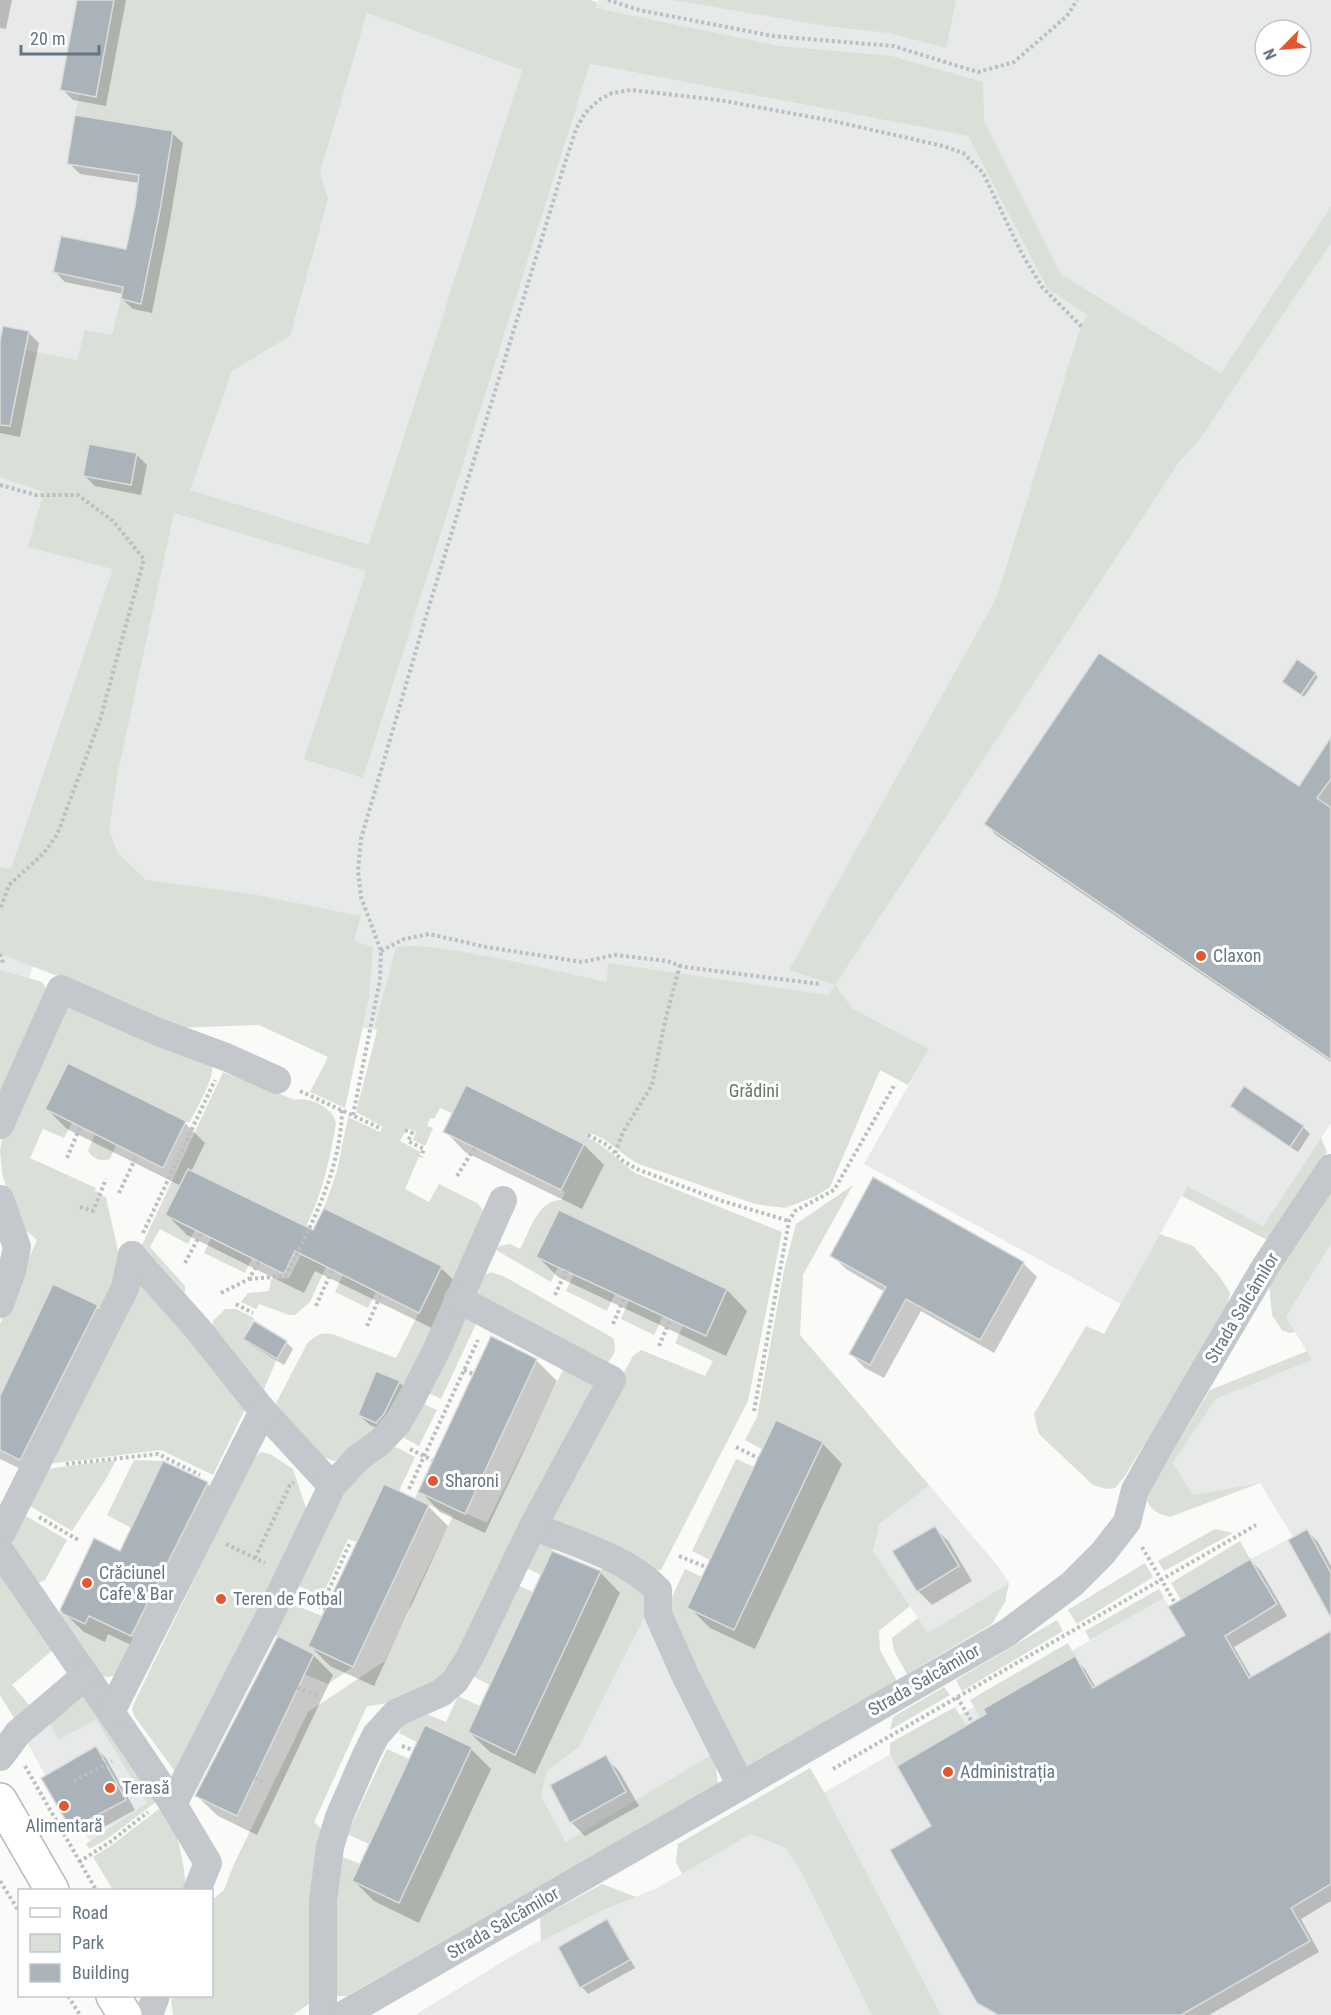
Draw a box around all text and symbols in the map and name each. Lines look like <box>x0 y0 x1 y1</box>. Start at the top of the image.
scale bar <box>21 18 99 56</box>
north arrow <box>1253 18 1313 78</box>
text: 20 m <box>30 28 65 49</box>
text: N <box>1259 46 1281 63</box>
place label: Claxon <box>1213 945 1261 966</box>
marker: Claxon <box>1194 949 1208 963</box>
park label: Grădini <box>729 1080 779 1101</box>
street label: Strada Salcâmilor <box>1200 1248 1283 1367</box>
place label: Sharoni <box>445 1470 499 1491</box>
marker: Sharoni <box>426 1474 440 1488</box>
place label: Crăciunel Cafe & Bar <box>99 1562 174 1604</box>
marker: Crăciunel Cafe & Bar <box>80 1576 94 1590</box>
place label: Teren de Fotbal <box>233 1588 343 1609</box>
marker: Teren de Fotbal <box>214 1592 228 1606</box>
street label: Strada Salcâmilor <box>864 1639 984 1720</box>
place label: Administrația <box>960 1761 1055 1783</box>
marker: Administrația <box>941 1765 955 1779</box>
place label: Terasă <box>122 1777 170 1798</box>
marker: Terasă <box>103 1781 117 1795</box>
marker: Alimentară <box>57 1799 71 1813</box>
place label: Alimentară <box>25 1815 103 1836</box>
street label: Strada Salcâmilor <box>443 1882 563 1963</box>
legend <box>18 1889 213 1997</box>
text: Road <box>72 1902 108 1923</box>
text: Park <box>72 1932 104 1953</box>
text: Building <box>72 1962 129 1983</box>

